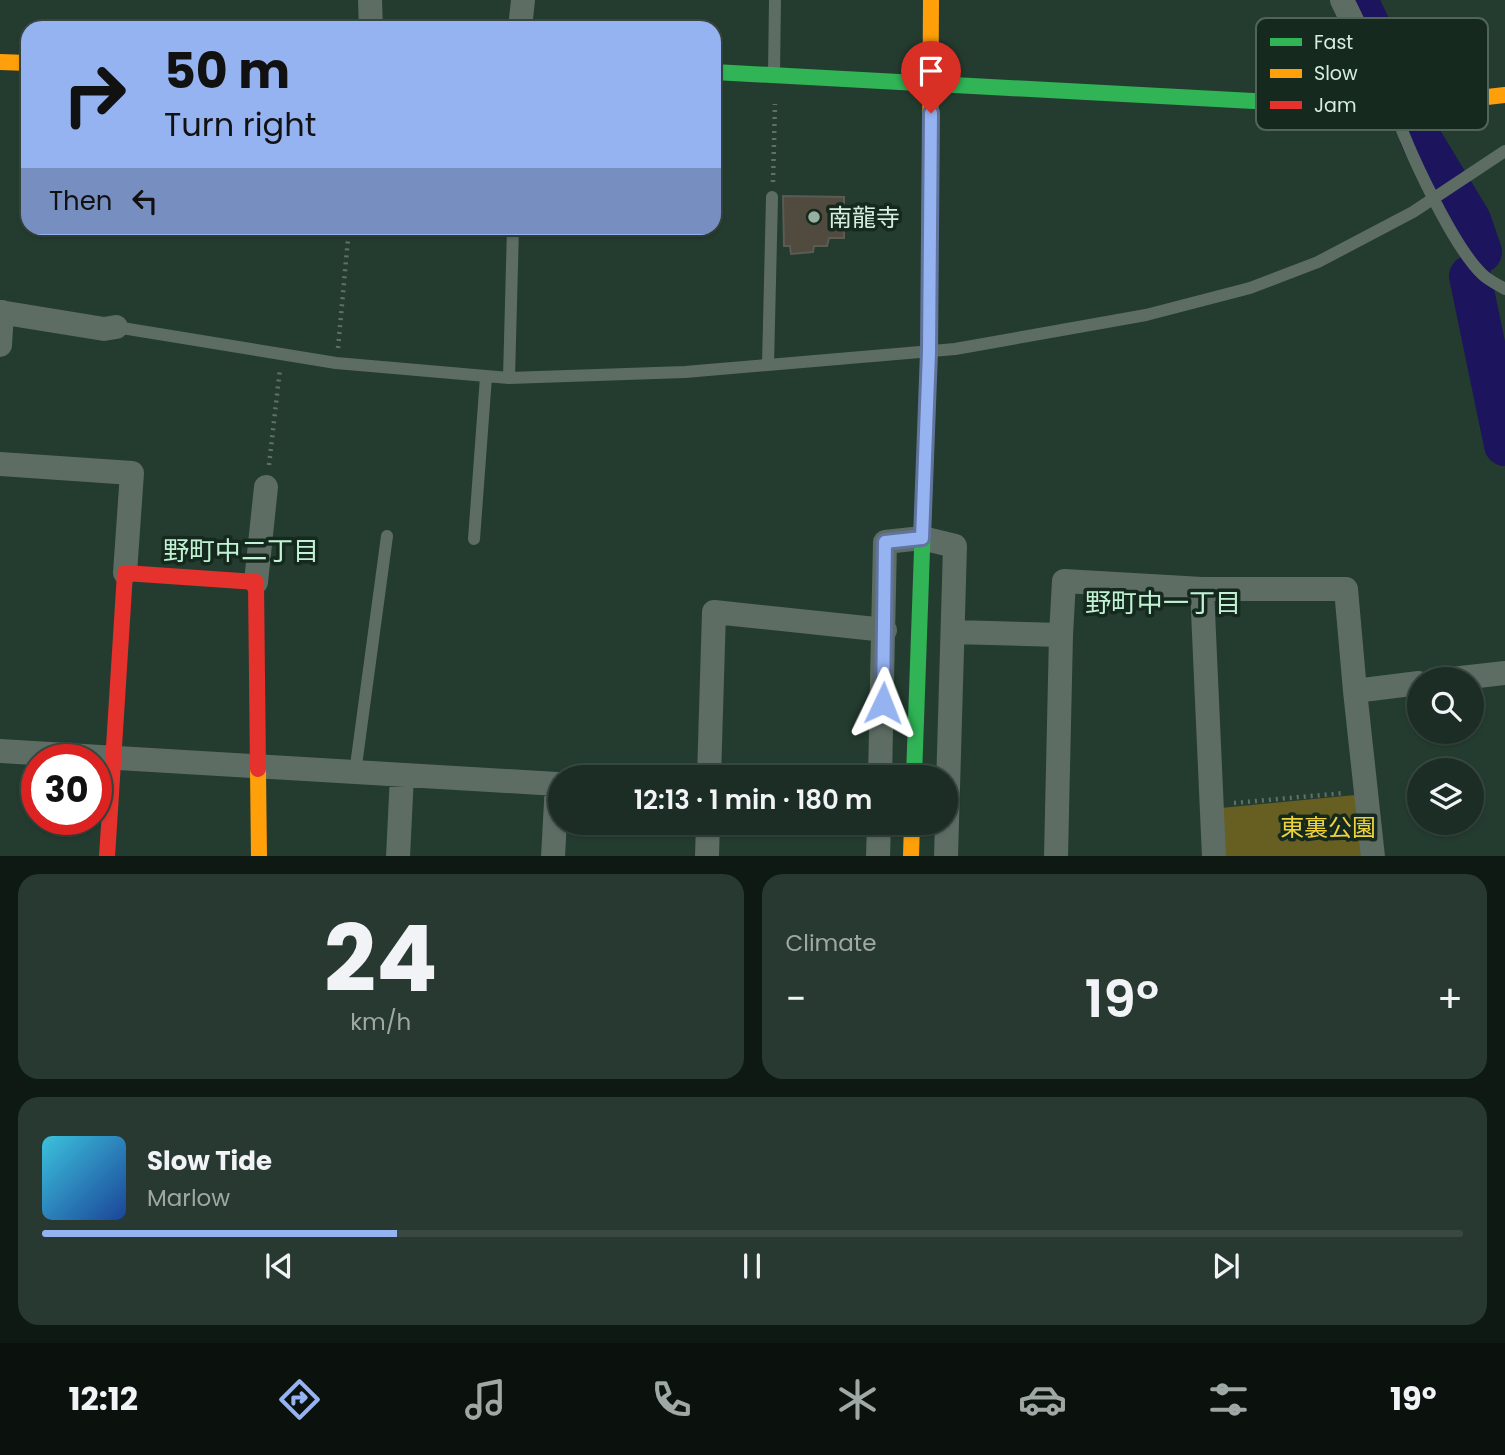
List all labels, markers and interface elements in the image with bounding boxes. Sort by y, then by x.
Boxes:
legend [1256,18,1488,130]
text: Fast [1314,29,1353,56]
text: 50 m [164,37,290,105]
pin [901,41,961,113]
icon: right [49,49,140,140]
icon: arrive [912,52,950,90]
text: Slow [1314,60,1358,87]
text: Jam [1314,92,1356,119]
text: Turn right [164,102,316,147]
icon: left [126,182,164,220]
text: Then [49,183,112,219]
place label: 南龍寺 [828,201,900,234]
marker: 南龍寺 [806,209,822,225]
district label: 野町中二丁目 [163,533,319,569]
district label: 野町中一丁目 [1085,585,1241,621]
position arrow [846,666,920,740]
map controls [1407,667,1484,835]
button: search [1407,667,1484,744]
speed limit sign: 30 [21,744,112,835]
button: layers [1407,758,1484,835]
text: 12:13 · 1 min · 180 m [634,782,872,818]
park label: 東裏公園 [1280,811,1376,844]
text: 24 [324,895,438,1023]
text: Climate [786,927,876,959]
text: 19° [1085,962,1159,1035]
text: − [786,972,806,1025]
text: + [1437,972,1463,1025]
text: km/h [350,1006,411,1038]
text: Slow Tide [147,1143,272,1179]
text: Marlow [147,1182,230,1214]
icon: previous [260,1247,298,1285]
icon: pause [733,1247,771,1285]
icon: next [1207,1247,1245,1285]
icon: directions [275,1375,324,1424]
icon: music [461,1375,510,1424]
icon: phone [647,1375,696,1424]
icon: climate [833,1375,882,1424]
icon: car [1018,1375,1067,1424]
icon: filters [1204,1375,1253,1424]
text: 12:12 [68,1376,138,1421]
text: 19° [1390,1376,1437,1421]

